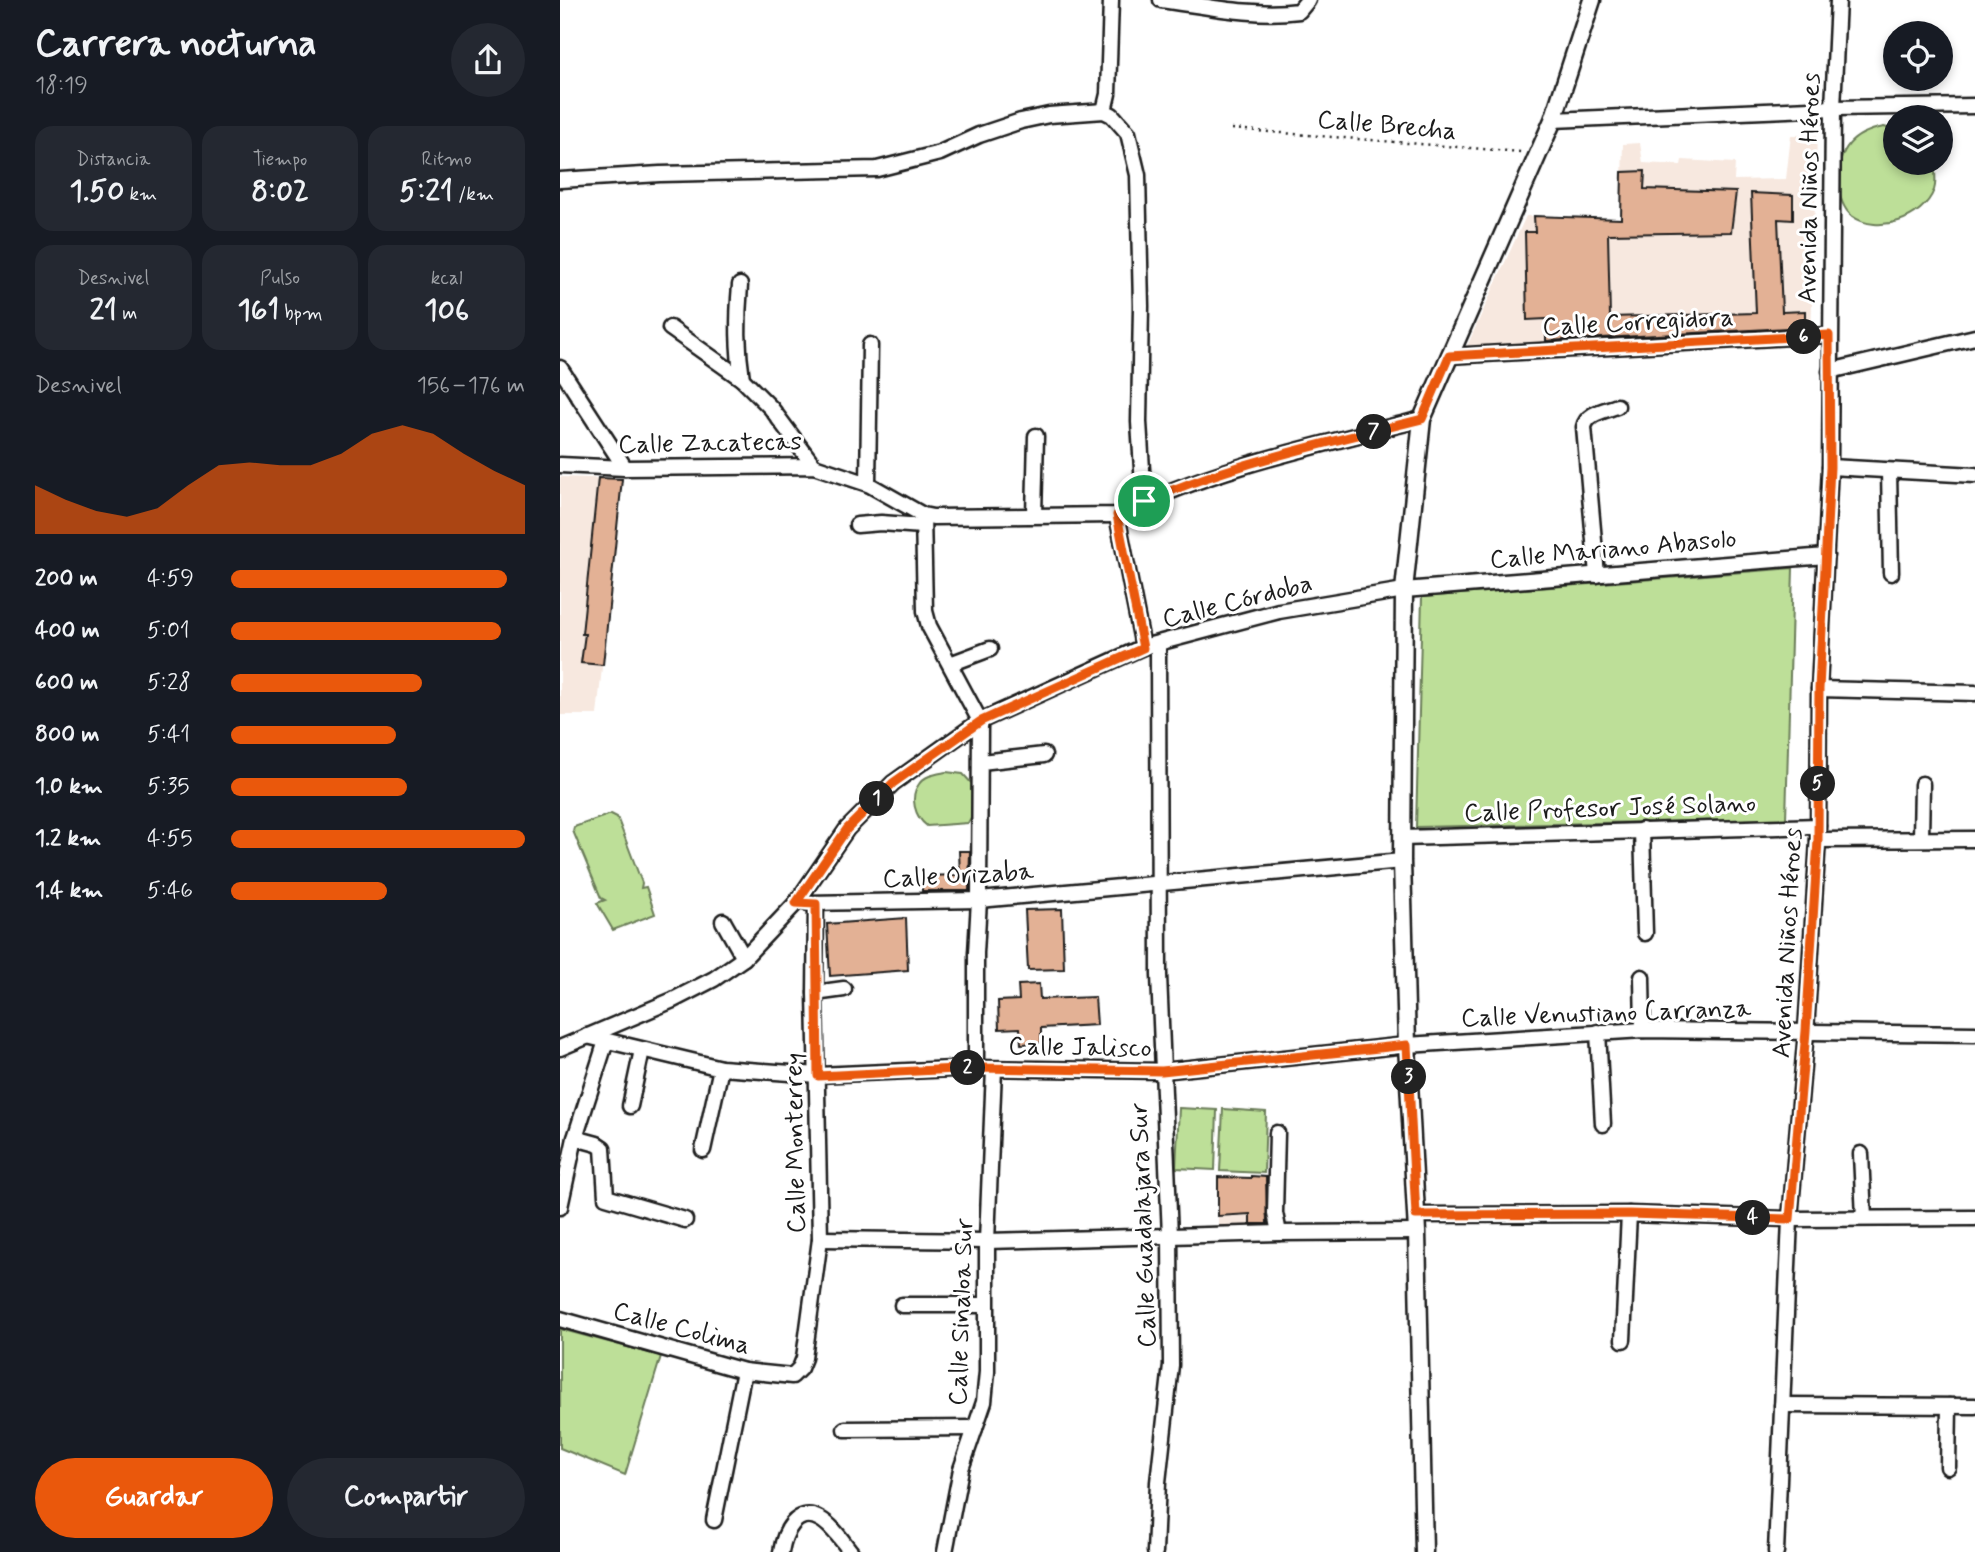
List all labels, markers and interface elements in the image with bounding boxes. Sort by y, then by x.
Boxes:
text: Carrera nocturna [35,20,317,69]
map controls [1883,21,1953,175]
button: locate [1883,21,1953,91]
button: share [451,23,525,97]
text: 18:19 [35,71,88,101]
street label: Avenida Niños Héroes [1791,72,1829,304]
street label: Calle Brecha [1316,103,1458,149]
button: layers [1883,105,1953,175]
text: Distancia [76,147,150,172]
text: Tiempo [253,147,307,172]
text: Ritmo [422,147,472,172]
text: 1.50 [69,172,124,211]
text: 8:02 [251,172,309,211]
text: 5:21 [399,172,453,211]
text: km [124,182,157,207]
text: /km [453,182,494,207]
text: Desnivel [77,266,149,291]
text: Pulso [260,266,300,291]
text: kcal [431,266,463,291]
text: 21 [89,291,117,330]
text: 161 [237,291,279,330]
text: 106 [424,291,469,330]
text: m [117,301,137,326]
text: bpm [279,301,323,326]
street label: Calle Corregidora [1542,301,1735,345]
pin: 6 [1786,320,1822,354]
text: 6 [1799,324,1808,349]
text: Desnivel [35,371,122,401]
text: 156–176 m [417,371,525,401]
pin: 7 [1356,414,1392,450]
text: 7 [1368,419,1379,444]
street label: Calle Zacatecas [618,425,802,463]
pin [1114,471,1174,531]
icon: arrive [1125,482,1163,520]
street label: Calle Mariano Abasolo [1488,522,1738,578]
text: 200 m [35,564,98,594]
text: 4:59 [147,564,194,594]
street label: Calle Córdoba [1159,567,1316,637]
text: 400 m [35,616,100,646]
text: 5:01 [147,616,190,646]
text: 600 m [35,668,98,698]
text: 5:28 [147,668,191,698]
text: 800 m [35,720,99,750]
text: 5:41 [147,720,190,750]
pin: 5 [1800,766,1836,802]
text: 5 [1812,771,1823,796]
text: 1.0 km [35,772,103,802]
text: 5:35 [147,772,190,802]
pin: 1 [860,782,894,816]
text: 1 [872,786,881,811]
street label: Calle Profesor José Solano [1463,787,1757,831]
text: 1.2 km [35,824,101,854]
text: 4:55 [147,824,193,854]
street label: Avenida Niños Héroes [1765,827,1811,1059]
street label: Calle Orizaba [882,855,1035,897]
text: 1.4 km [35,876,103,906]
text: 5:46 [147,876,193,906]
street label: Calle Venustiano Carranza [1460,992,1752,1036]
street label: Calle Jalisco [1008,1030,1152,1066]
pin: 2 [950,1050,986,1086]
street label: Calle Monterrey [777,1052,815,1234]
text: 2 [963,1055,972,1080]
pin: 3 [1392,1060,1426,1094]
text: 3 [1404,1064,1413,1089]
street label: Calle Guadalajara Sur [1123,1102,1165,1348]
pin: 4 [1736,1200,1770,1236]
text: 4 [1747,1205,1758,1230]
street label: Calle Sinaloa Sur [942,1218,982,1406]
street label: Calle Colima [609,1294,754,1364]
button: Guardar [35,1458,273,1538]
button: Compartir [287,1458,525,1538]

